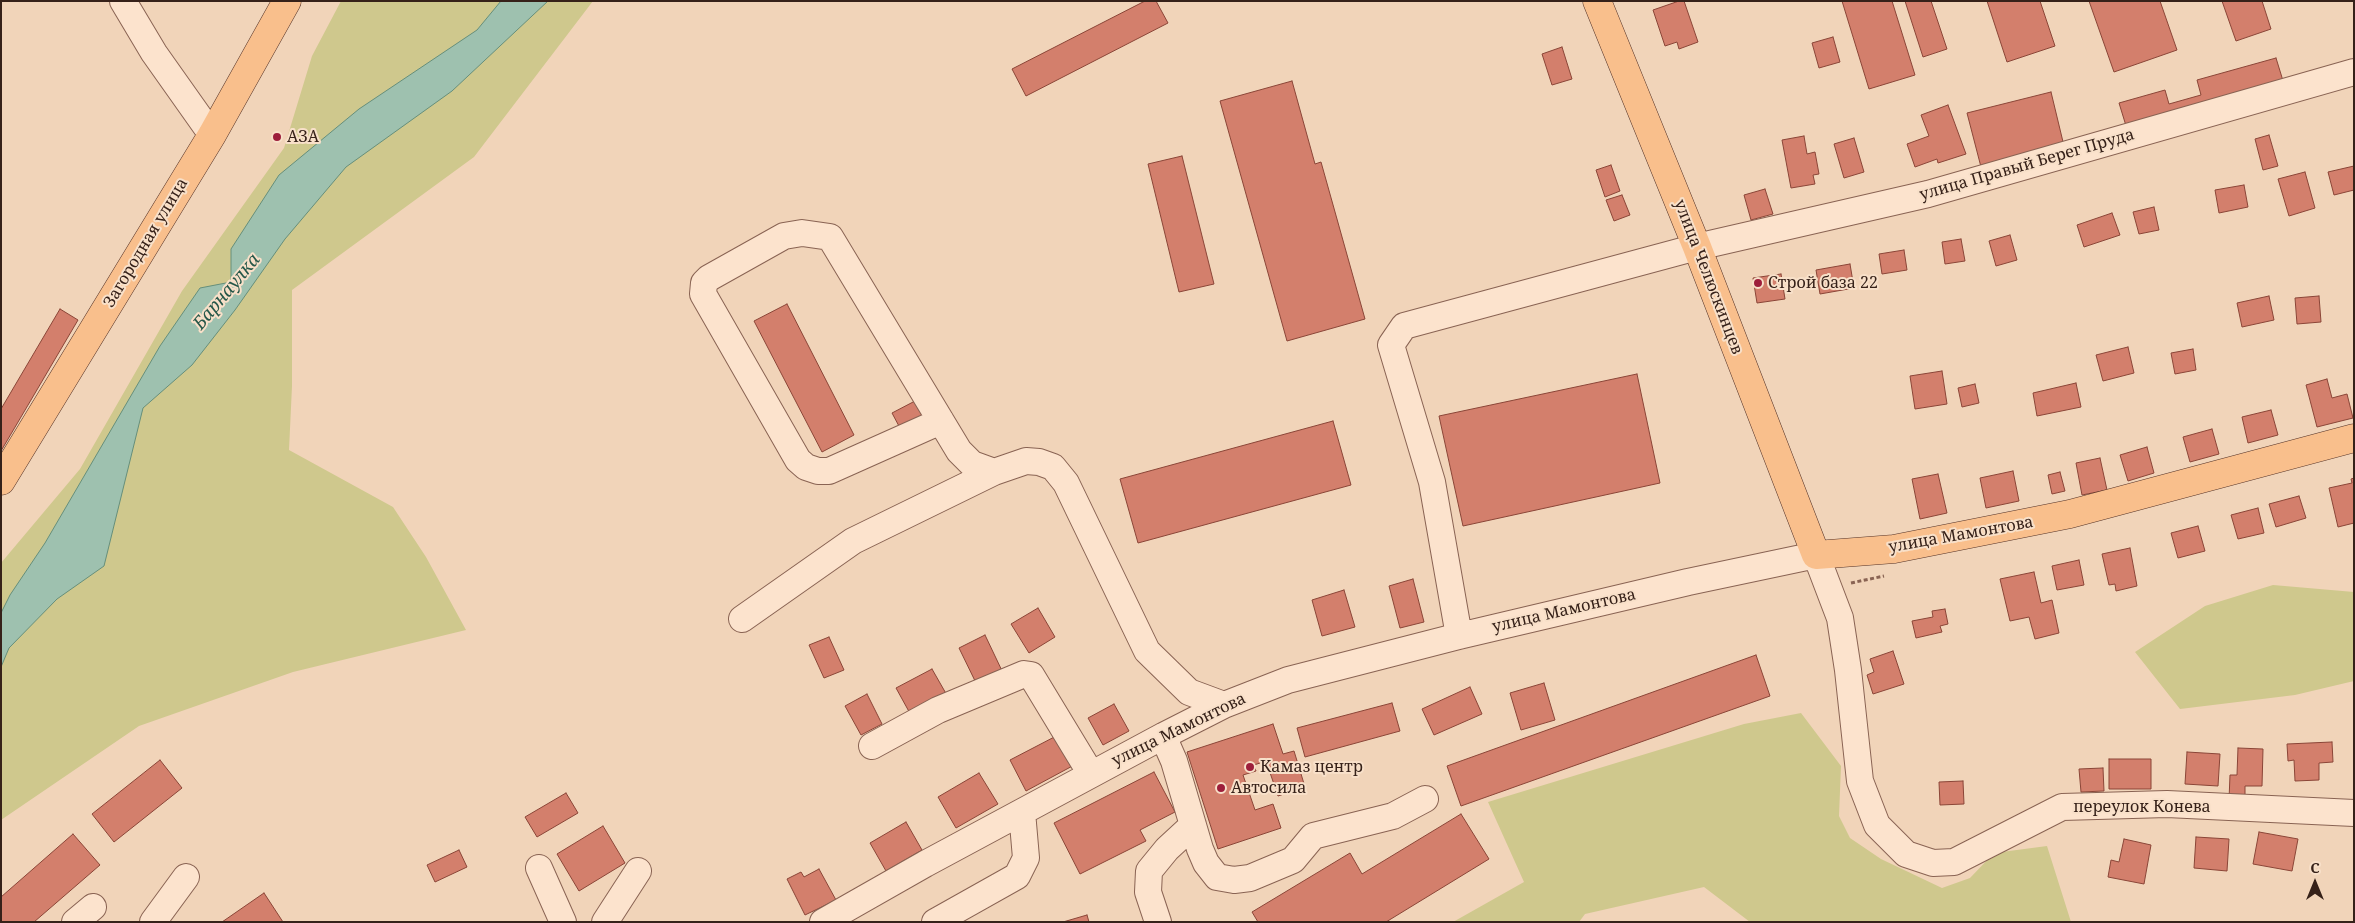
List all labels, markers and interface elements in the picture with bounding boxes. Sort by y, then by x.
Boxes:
street label: улица Правый Берег Пруда [1917,125,2137,205]
place label: АЗА [287,127,319,147]
marker: АЗА [271,131,283,143]
street label: Загородная улица [100,175,192,311]
street label: улица Челюскинцев [1670,197,1746,357]
water label: Барнаулка [189,250,265,334]
place label: Строй база 22 [1768,273,1878,293]
marker: Строй база 22 [1752,277,1764,289]
street label: улица Мамонтова [1887,513,2035,557]
street label: улица Мамонтова [1490,585,1638,637]
street label: улица Мамонтова [1109,689,1249,771]
place label: Камаз центр [1260,757,1363,777]
marker: Камаз центр [1244,761,1256,773]
place label: Автосила [1231,778,1306,798]
marker: Автосила [1215,782,1227,794]
street label: переулок Конева [2073,797,2211,817]
north arrow [2290,858,2340,908]
text: С [2310,858,2320,877]

